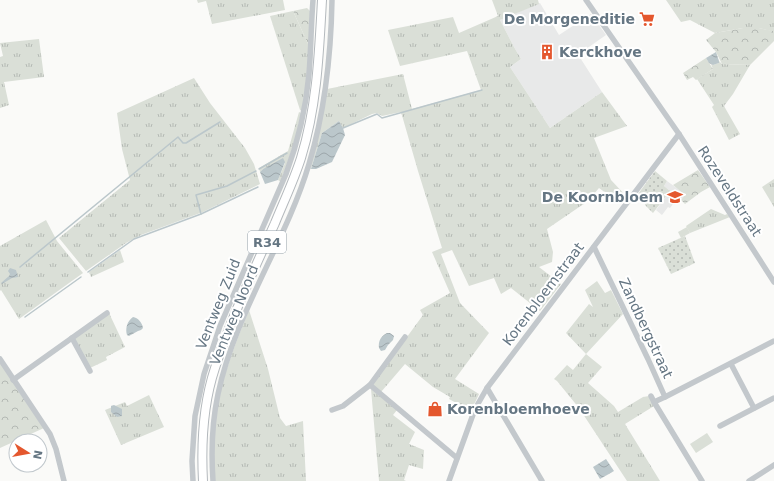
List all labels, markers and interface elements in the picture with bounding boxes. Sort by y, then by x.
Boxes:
supermarket icon: De Morgeneditie [638,10,656,28]
place label: De Morgeneditie [504,11,635,27]
building icon: Kerckhove [538,43,556,61]
place label: Kerckhove [559,44,642,60]
street label: Rozeveldstraat [695,143,765,240]
school or university icon: De Koornbloem [666,188,684,206]
place label: De Koornbloem [542,189,663,205]
road number: R34 [248,231,286,253]
street label: Korenbloemstraat [499,239,587,349]
street label: Ventweg Zuid [193,256,243,352]
street label: Ventweg Noord [207,262,261,368]
street label: Zandbergstraat [616,275,677,381]
shop icon: Korenbloemhoeve [426,400,444,418]
place label: Korenbloemhoeve [447,401,590,417]
north arrow [8,433,48,473]
text: N [30,449,45,461]

